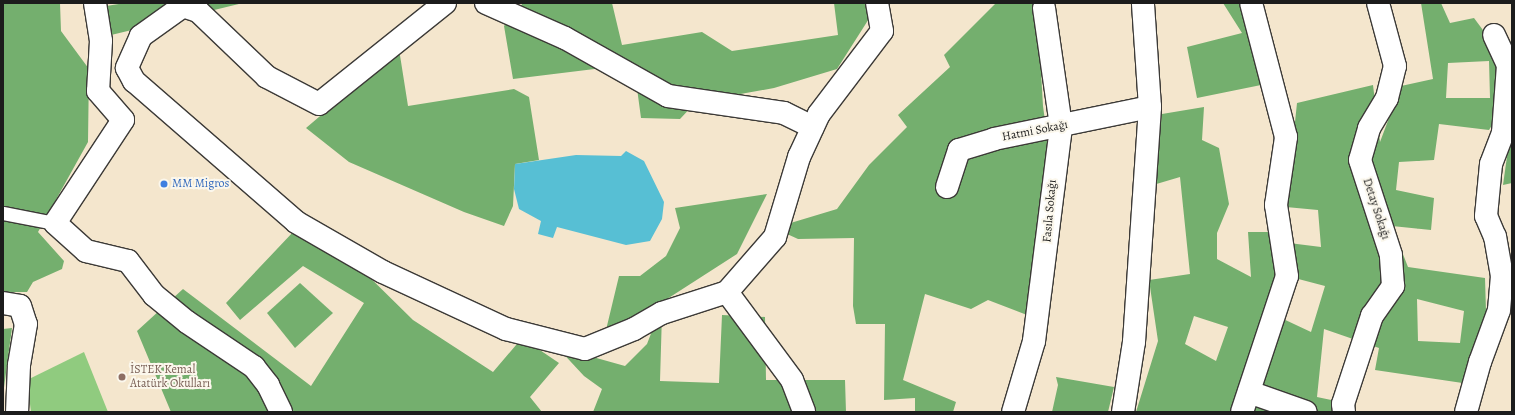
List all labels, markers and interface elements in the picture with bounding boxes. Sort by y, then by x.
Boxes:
street label: Hatmi Sokağı [1001,118,1069,144]
street label: Detay Sokağı [1359,176,1393,242]
place label: MM Migros [172,177,229,191]
marker: MM Migros [159,179,169,189]
street label: Fasıla Sokağı [1040,179,1060,243]
place label: İSTEK Kemal Atatürk Okulları [130,363,210,391]
marker: İSTEK Kemal Atatürk Okulları [117,372,127,382]

